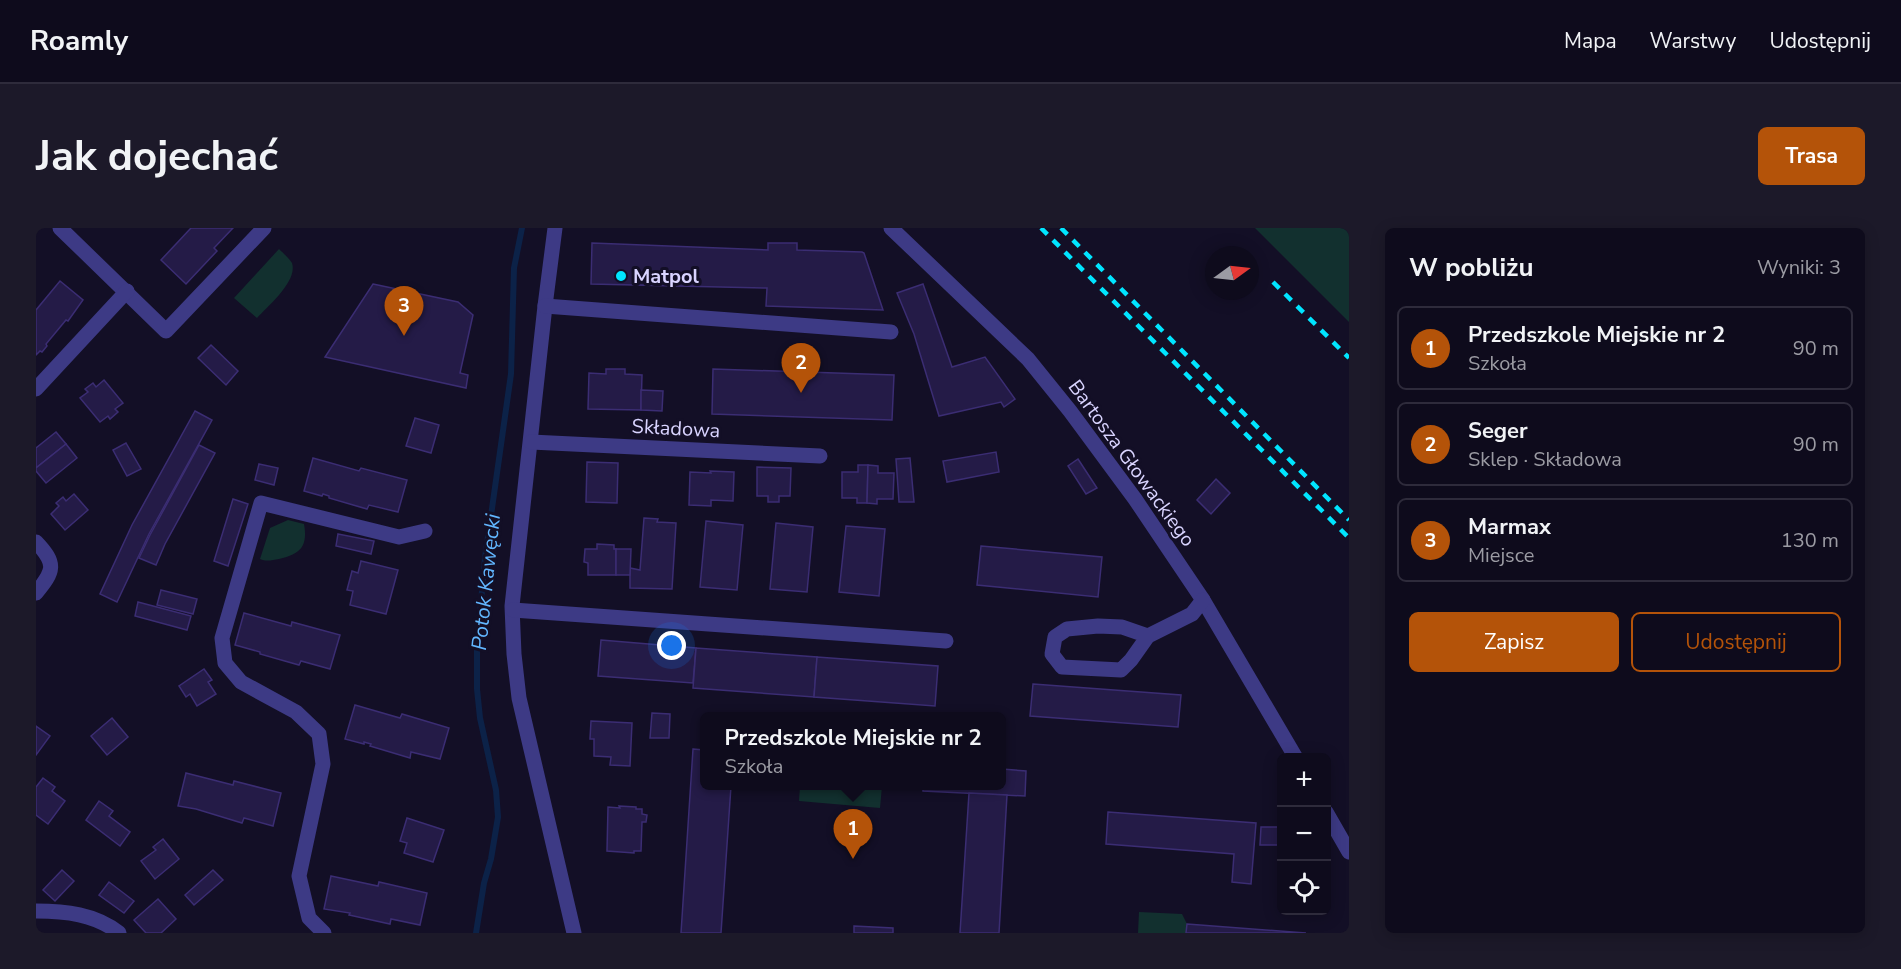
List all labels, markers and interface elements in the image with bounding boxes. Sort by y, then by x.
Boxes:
text: Roamly [30,22,128,60]
text: Mapa [1564,27,1617,55]
text: Warstwy [1650,27,1736,55]
text: Udostępnij [1769,27,1871,55]
button: Trasa [1758,127,1865,185]
text: Jak dojechać [36,128,278,185]
north arrow [1205,246,1259,300]
text: W pobliżu [1409,250,1533,285]
text: Wyniki: 3 [1757,254,1841,281]
place label: Matpol [633,263,699,290]
marker: Matpol [614,269,628,283]
pin: 3 [384,286,424,336]
text: Przedszkole Miejskie nr 2 [1468,320,1725,350]
text: 1 [1425,335,1437,362]
text: 90 m [1793,335,1839,362]
pin: 2 [782,344,820,393]
text: Szkoła [1468,350,1527,377]
street label: Bartosza Głowackiego [1062,374,1201,552]
street label: Składowa [631,413,721,444]
text: Seger [1468,416,1528,446]
text: 2 [1425,431,1437,458]
text: 90 m [1793,431,1839,458]
text: Sklep · Składowa [1468,446,1622,473]
water label: Potok Kawęcki [465,511,507,652]
text: Marmax [1468,512,1551,542]
text: 3 [1425,527,1437,554]
text: 130 m [1781,527,1839,554]
text: Miejsce [1468,542,1534,569]
button: Zapisz [1409,612,1619,672]
button: Udostępnij [1631,612,1841,672]
your location [657,631,686,660]
popup [700,712,1006,790]
text: Przedszkole Miejskie nr 2 [724,723,982,753]
text: Szkoła [724,753,783,780]
map controls [1277,753,1331,915]
button: + [1277,753,1331,807]
button: − [1277,807,1331,861]
pin: 1 [834,810,872,859]
button: locate [1277,861,1331,915]

